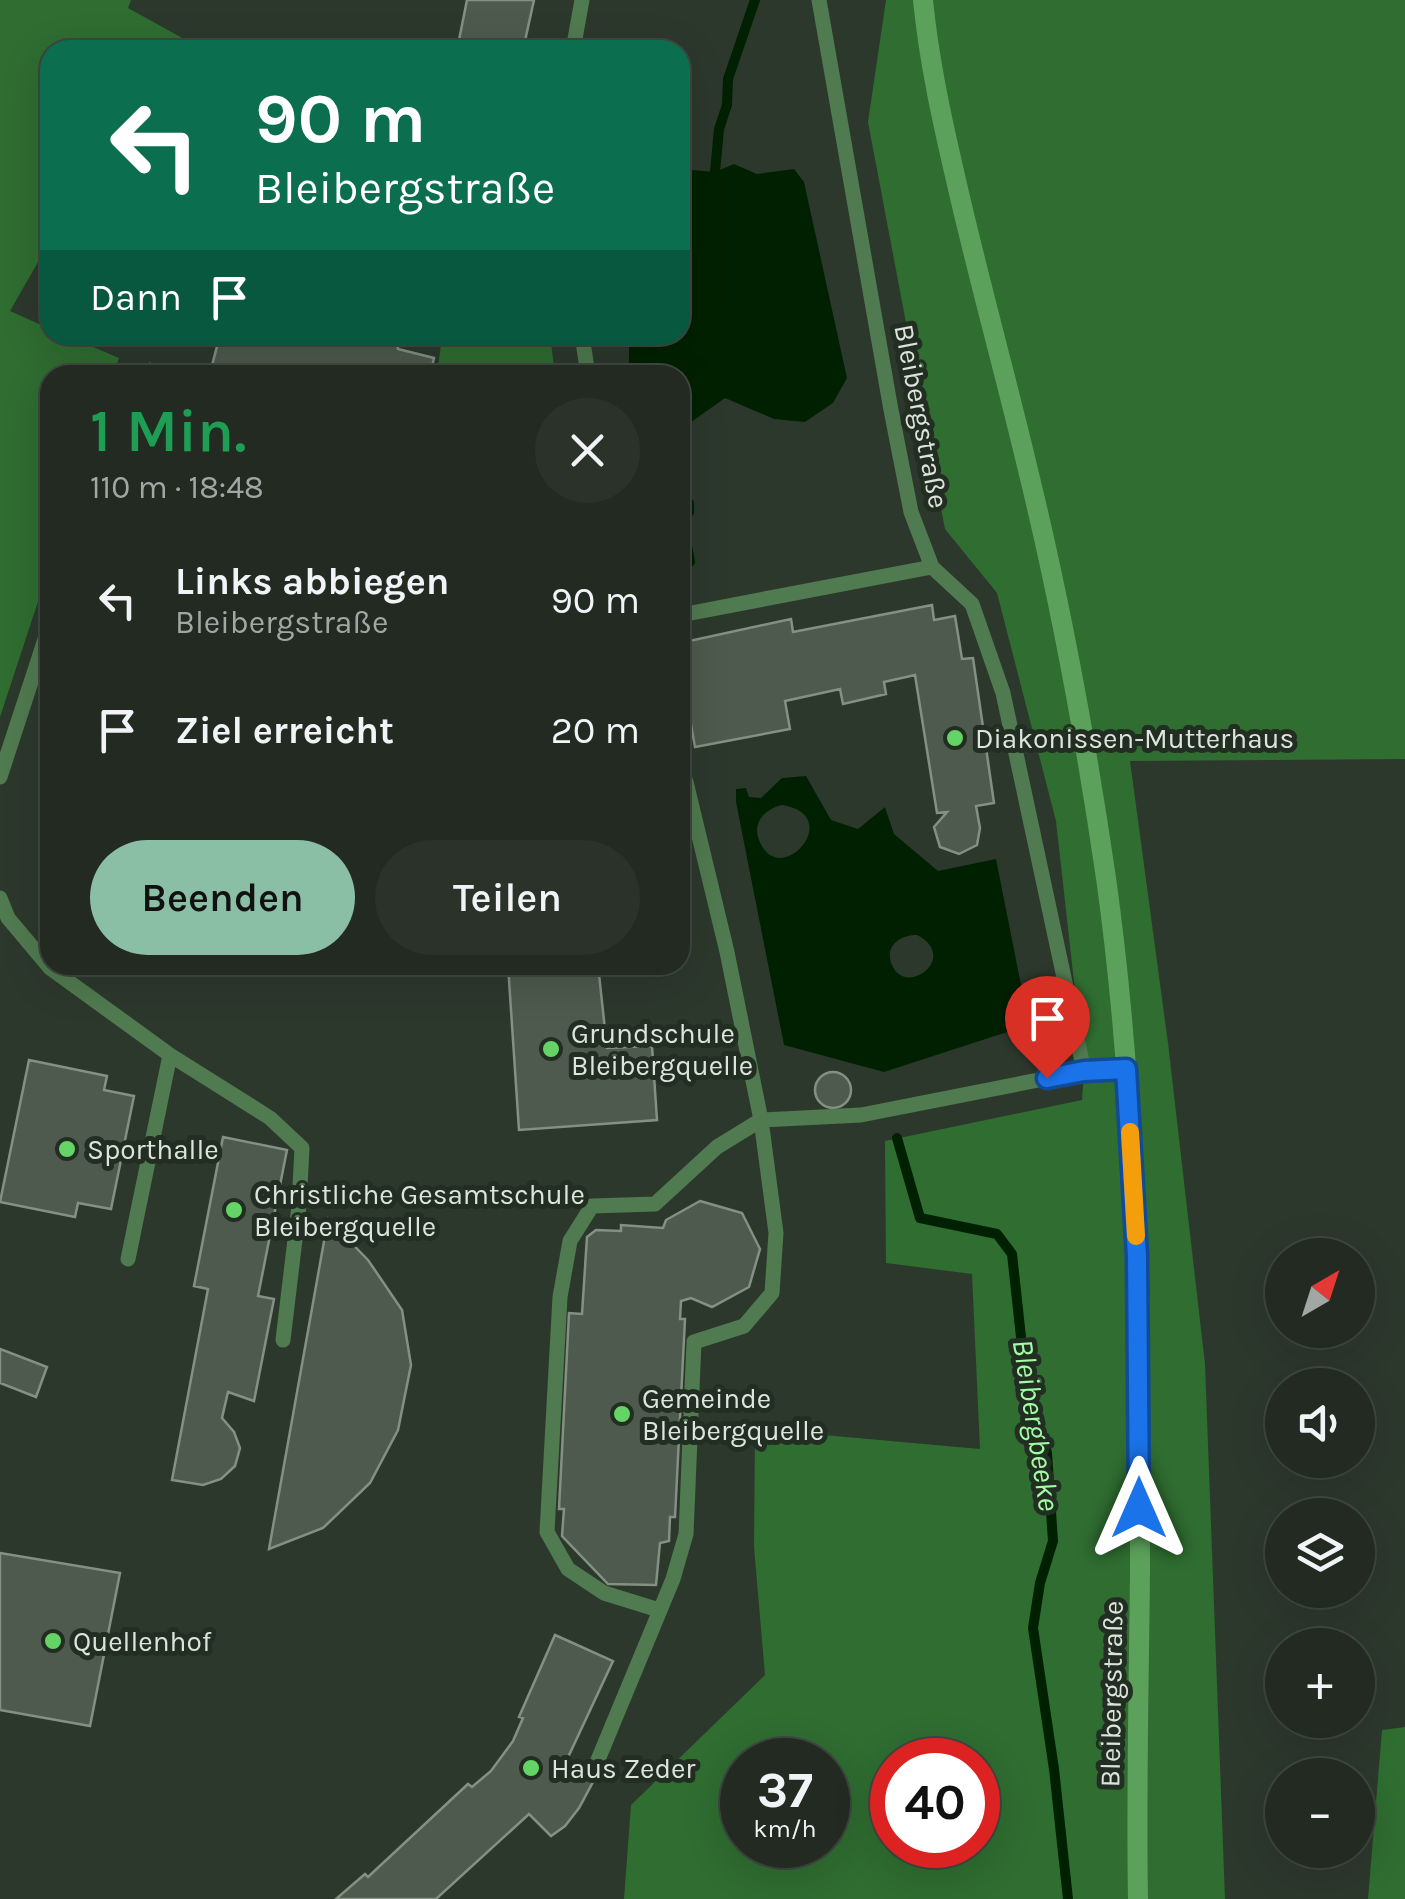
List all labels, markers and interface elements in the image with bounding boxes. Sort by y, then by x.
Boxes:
text: 90 m [255,78,426,160]
icon: left [90,80,220,210]
text: Bleibergstraße [255,162,555,214]
icon: arrive [202,270,257,325]
text: Dann [90,275,182,320]
street label: Bleibergstraße [887,321,956,511]
text: 1 Min. [90,396,246,466]
button: close [535,398,640,503]
text: 110 m · 18:48 [90,469,264,506]
text: Links abbiegen [175,559,449,604]
icon: left [90,573,145,628]
text: 90 m [551,578,640,623]
text: Bleibergstraße [175,604,388,641]
icon: arrive [90,703,145,758]
text: Ziel erreicht [175,708,394,753]
text: 20 m [551,708,640,753]
place label: Diakonissen-Mutterhaus [975,722,1294,755]
marker: Diakonissen-Mutterhaus [944,727,966,749]
button: Beenden [90,840,355,955]
button: Teilen [375,840,640,955]
pin [1005,976,1090,1079]
icon: arrive [1020,991,1075,1046]
place label: Grundschule Bleibergquelle [571,1017,753,1082]
marker: Grundschule Bleibergquelle [540,1038,562,1060]
place label: Sporthalle [87,1133,219,1166]
marker: Sporthalle [56,1138,78,1160]
place label: Christliche Gesamtschule Bleibergquelle [254,1178,585,1243]
marker: Christliche Gesamtschule Bleibergquelle [223,1199,245,1221]
north arrow [1265,1238,1375,1348]
map controls [1265,1238,1375,1868]
water label: Bleibergbeeke [1005,1336,1067,1514]
button: sound [1265,1368,1375,1478]
place label: Gemeinde Bleibergquelle [642,1382,824,1447]
marker: Gemeinde Bleibergquelle [611,1403,633,1425]
position arrow [1087,1456,1191,1560]
button: layers [1265,1498,1375,1608]
street label: Bleibergstraße [1093,1600,1130,1788]
place label: Quellenhof [73,1625,212,1658]
button: + [1265,1628,1375,1738]
marker: Quellenhof [42,1630,64,1652]
speed limit sign: 40 [870,1738,1000,1868]
place label: Haus Zeder [551,1752,696,1785]
marker: Haus Zeder [520,1757,542,1779]
button: − [1265,1758,1375,1868]
text: 37 [757,1761,813,1820]
text: km/h [753,1814,817,1843]

